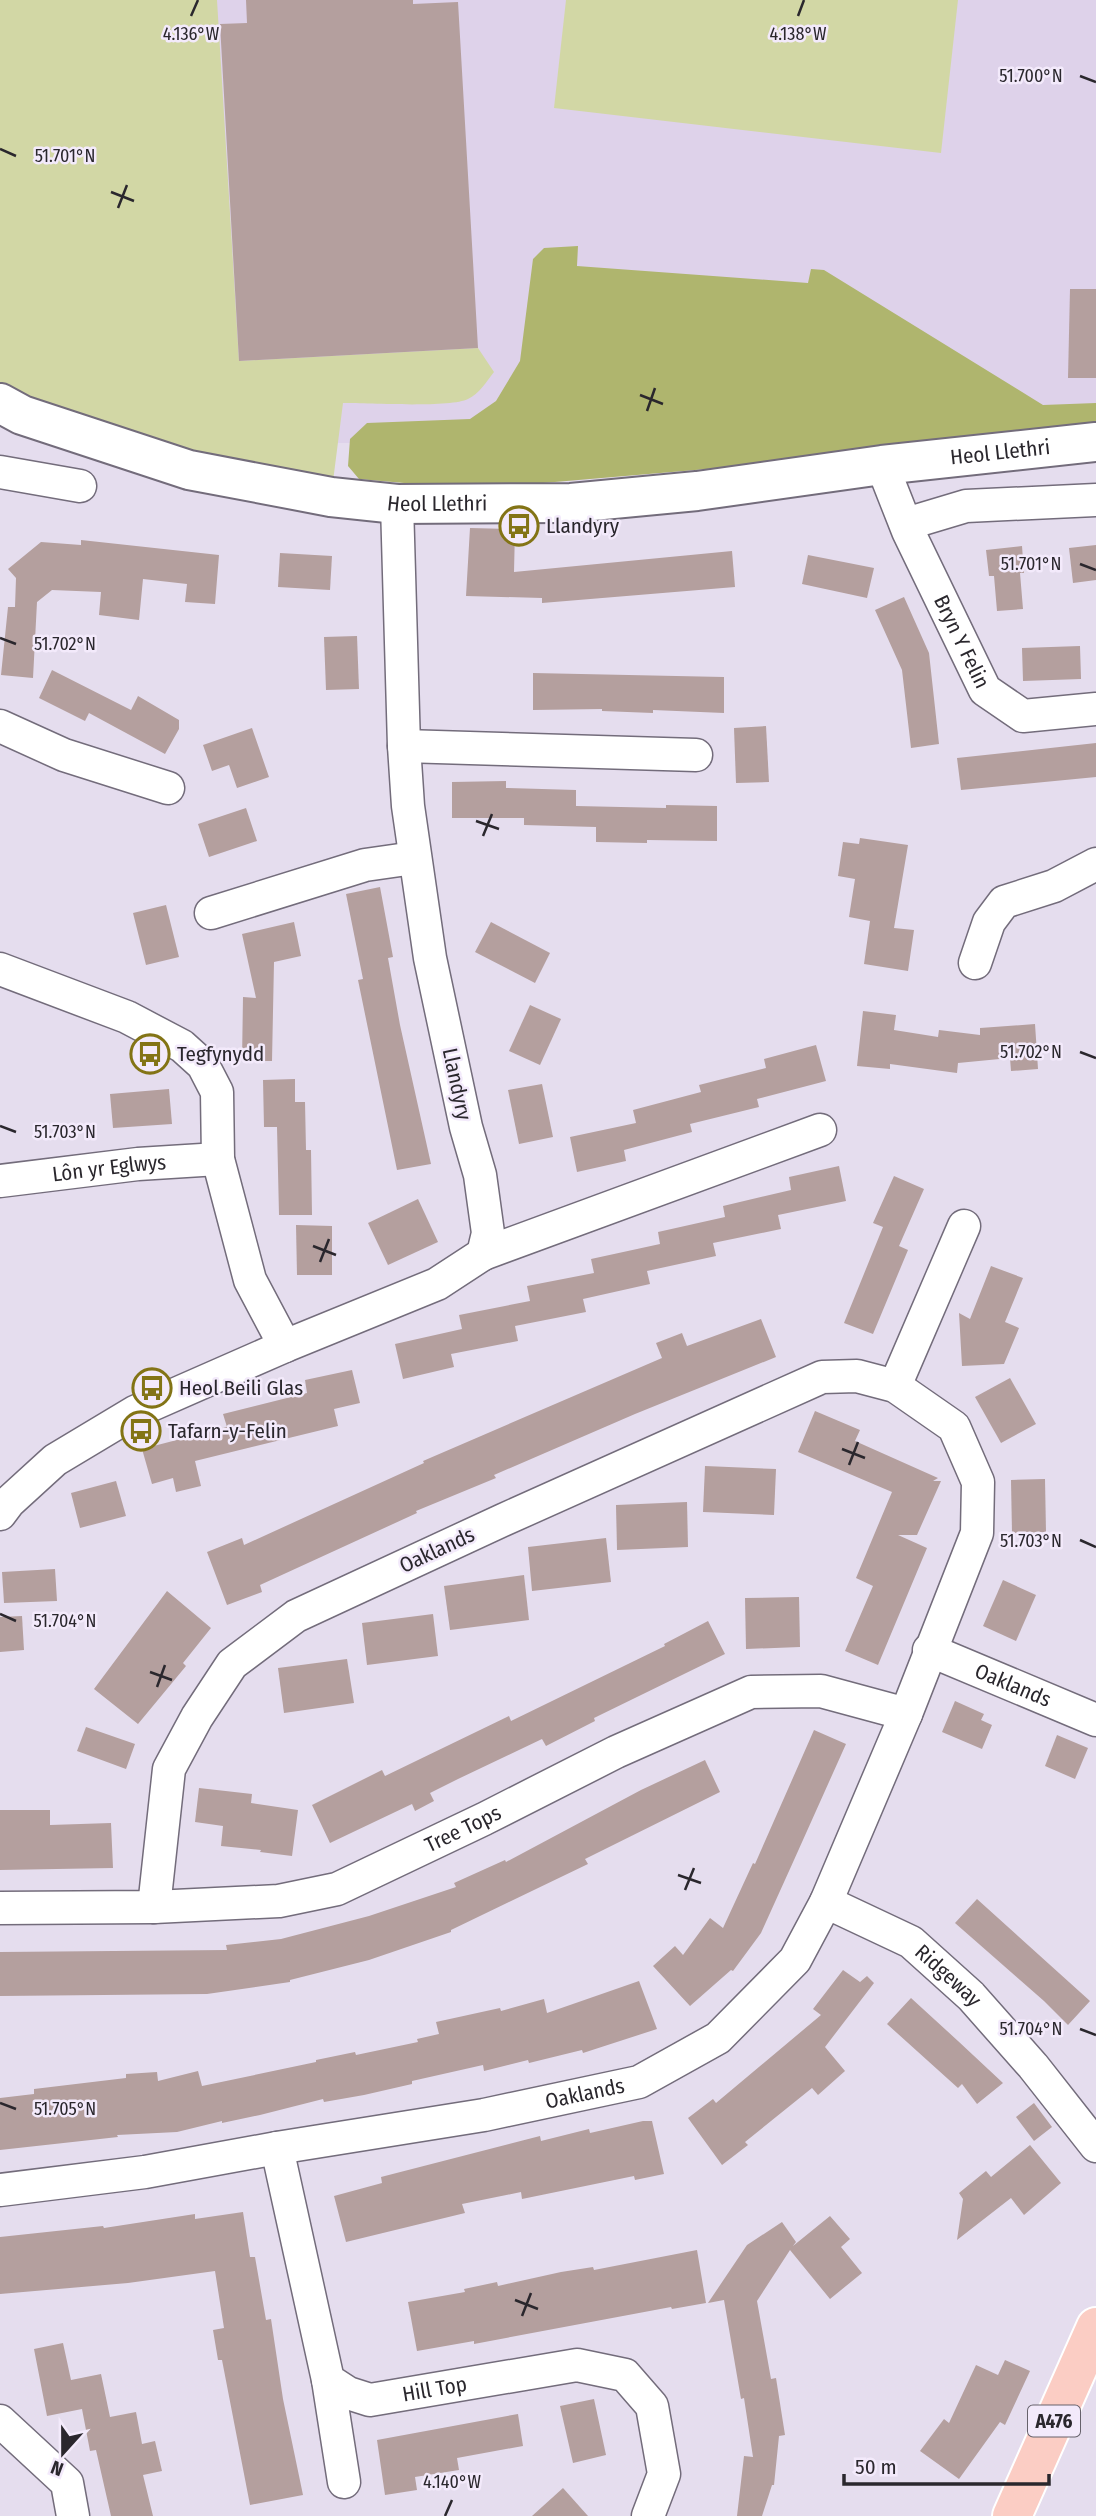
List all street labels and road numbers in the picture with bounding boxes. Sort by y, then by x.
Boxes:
street label: Heol Llethri [949,434,1051,471]
street label: Heol Llethri [386,490,487,517]
street label: Bryn Y Felin [928,591,995,693]
street label: Llandyry [437,1046,477,1123]
street label: Lôn yr Eglwys [51,1149,167,1187]
street label: Oaklands [395,1521,479,1579]
street label: Oaklands [971,1658,1055,1713]
street label: Tree Tops [421,1799,505,1858]
street label: Ridgeway [909,1939,988,2012]
street label: Oaklands [543,2072,627,2115]
street label: Hill Top [400,2371,469,2407]
road number: A476 [1028,2406,1080,2436]

